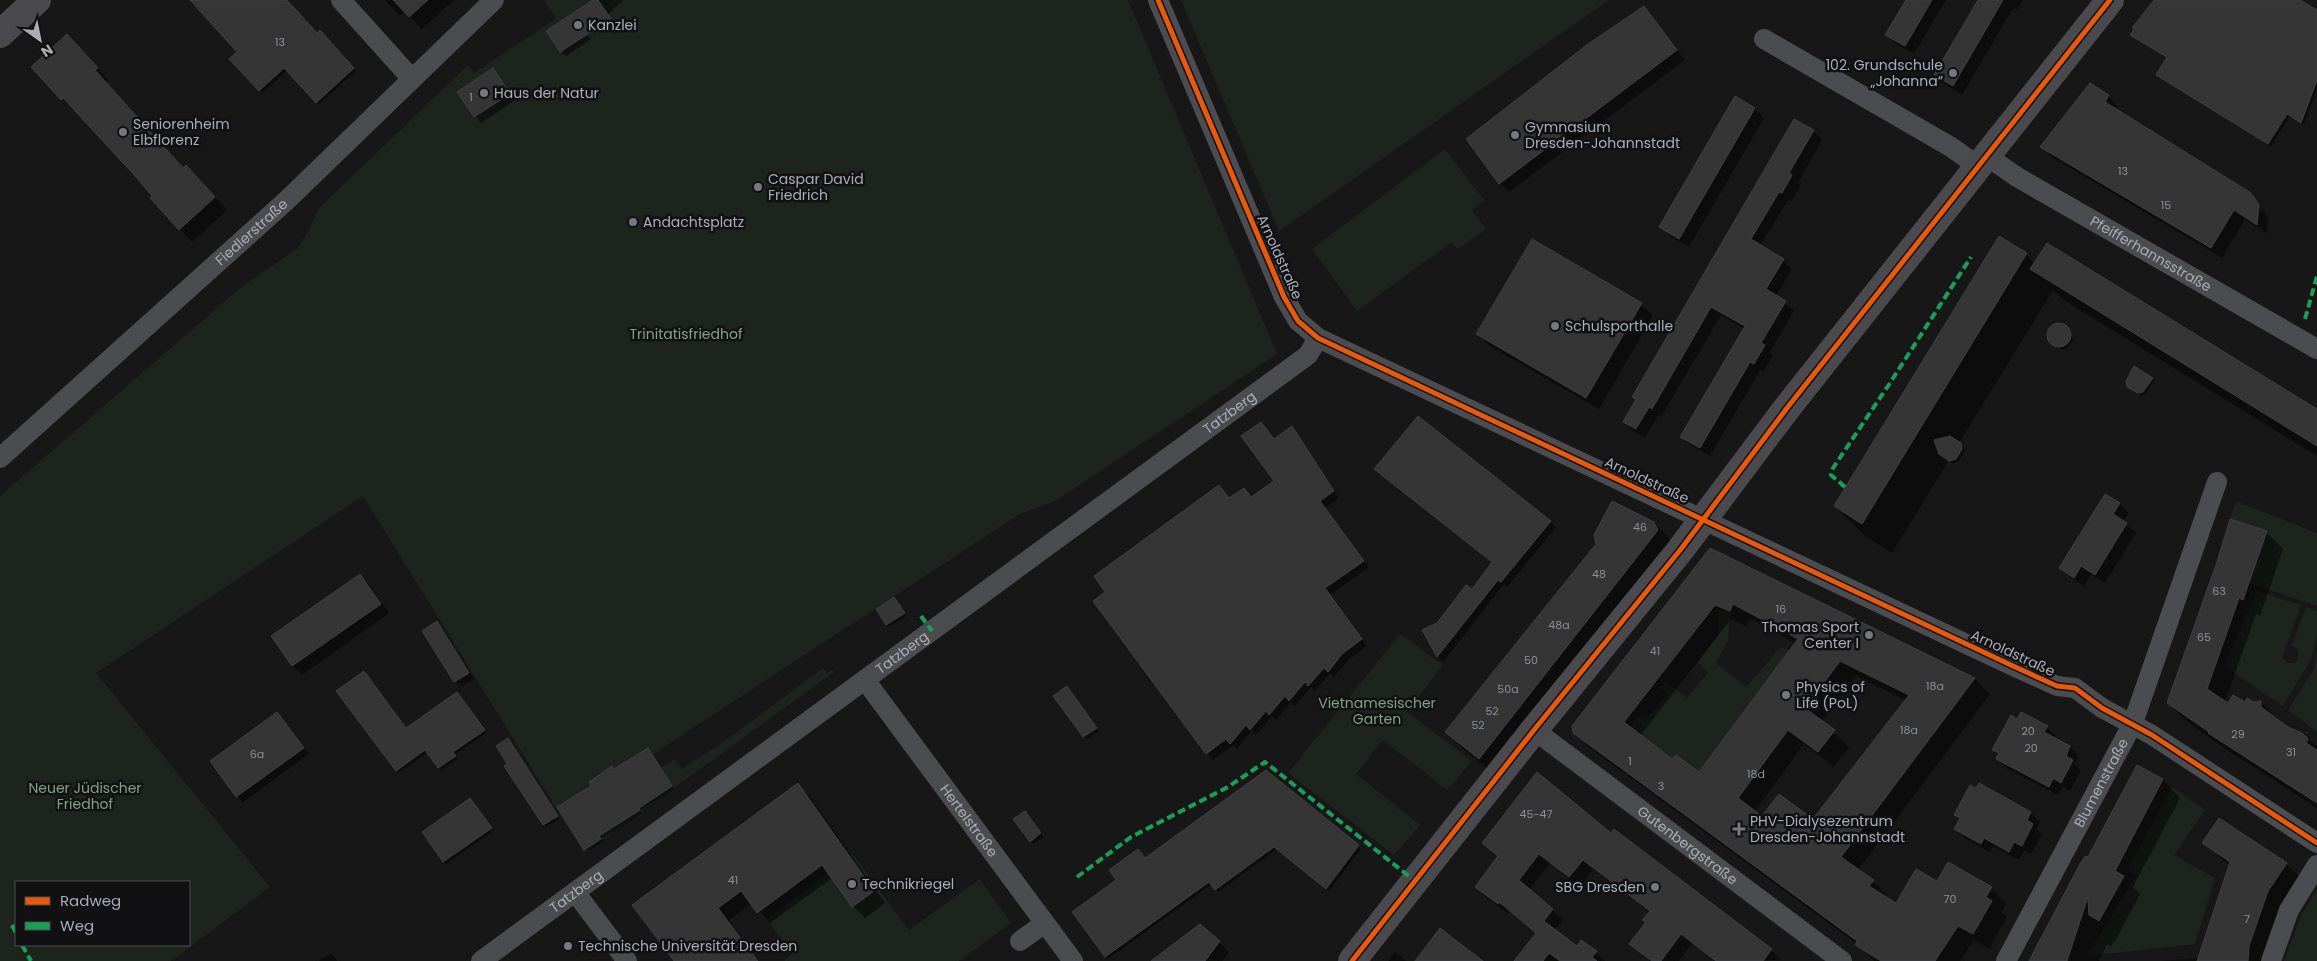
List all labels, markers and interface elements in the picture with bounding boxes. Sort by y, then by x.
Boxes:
north arrow [15,15,65,65]
place label: Kanzlei [588,15,637,35]
marker: Kanzlei [572,19,584,31]
house number: 13 [275,34,285,50]
text: N [37,40,57,62]
place label: 102. Grundschule „Johanna“ [1826,55,1943,91]
marker: 102. Grundschule „Johanna“ [1947,67,1959,79]
place label: Haus der Natur [494,83,599,103]
marker: Haus der Natur [478,87,490,99]
house number: 1 [469,89,473,105]
place label: Seniorenheim Elbflorenz [133,114,230,150]
place label: Gymnasium Dresden-Johannstadt [1525,117,1680,153]
marker: Seniorenheim Elbflorenz [117,126,129,138]
marker: Gymnasium Dresden-Johannstadt [1509,129,1521,141]
house number: 13 [2118,163,2128,179]
place label: Caspar David Friedrich [768,169,864,205]
marker: Caspar David Friedrich [752,181,764,193]
street label: Fiedlerstraße [211,194,292,270]
house number: 15 [2161,197,2171,213]
street label: Arnoldstraße [1252,211,1308,303]
street label: Pfeifferhannsstraße [2087,211,2216,297]
place label: Andachtsplatz [643,212,744,232]
marker: Andachtsplatz [627,216,639,228]
place label: Schulsporthalle [1565,316,1673,336]
marker: Schulsporthalle [1549,320,1561,332]
park label: Trinitatisfriedhof [630,324,743,344]
street label: Tatzberg [1199,386,1260,439]
street label: Arnoldstraße [1602,452,1693,508]
house number: 46 [1633,519,1647,535]
house number: 48 [1592,566,1606,582]
house number: 63 [2212,583,2226,599]
house number: 16 [1776,601,1786,617]
house number: 48a [1548,617,1570,633]
place label: Thomas Sport Center I [1762,617,1859,653]
street label: Arnoldstraße [1968,625,2059,681]
street label: Tatzberg [871,626,933,679]
marker: Thomas Sport Center I [1863,629,1875,641]
house number: 65 [2197,629,2211,645]
house number: 41 [1650,643,1660,659]
house number: 50 [1524,652,1538,668]
place label: Physics of Life (PoL) [1796,677,1865,713]
house number: 18a [1926,678,1944,694]
house number: 50a [1497,681,1519,697]
marker: Physics of Life (PoL) [1780,689,1792,701]
park label: Vietnamesischer Garten [1318,693,1436,729]
house number: 52 [1485,703,1499,719]
house number: 52 [1471,717,1485,733]
house number: 18a [1900,722,1918,738]
house number: 20 [2021,723,2035,739]
house number: 29 [2231,726,2245,742]
street label: Blumenstraße [2069,734,2133,831]
house number: 20 [2024,740,2038,756]
house number: 31 [2286,744,2296,760]
house number: 6a [250,746,264,762]
house number: 1 [1628,753,1632,769]
house number: 18d [1747,766,1765,782]
park label: Neuer Jüdischer Friedhof [28,778,142,814]
house number: 3 [1658,778,1664,794]
street label: Hertelstraße [935,780,1003,862]
street label: Gutenbergstraße [1633,801,1742,890]
house number: 45-47 [1520,806,1552,822]
place label: PHV-Dialysezentrum Dresden-Johannstadt [1750,811,1905,847]
marker: PHV-Dialysezentrum Dresden-Johannstadt [1732,822,1746,836]
street label: Tatzberg [546,865,607,917]
house number: 41 [728,872,738,888]
place label: Technikriegel [862,874,954,894]
place label: SBG Dresden [1555,877,1645,897]
marker: Technikriegel [846,878,858,890]
legend [15,881,190,946]
marker: SBG Dresden [1649,881,1661,893]
text: Radweg [60,890,121,911]
house number: 70 [1944,891,1957,907]
house number: 7 [2244,911,2250,927]
text: Weg [60,915,94,936]
place label: Technische Universität Dresden [578,936,797,956]
marker: Technische Universität Dresden [562,940,574,952]

